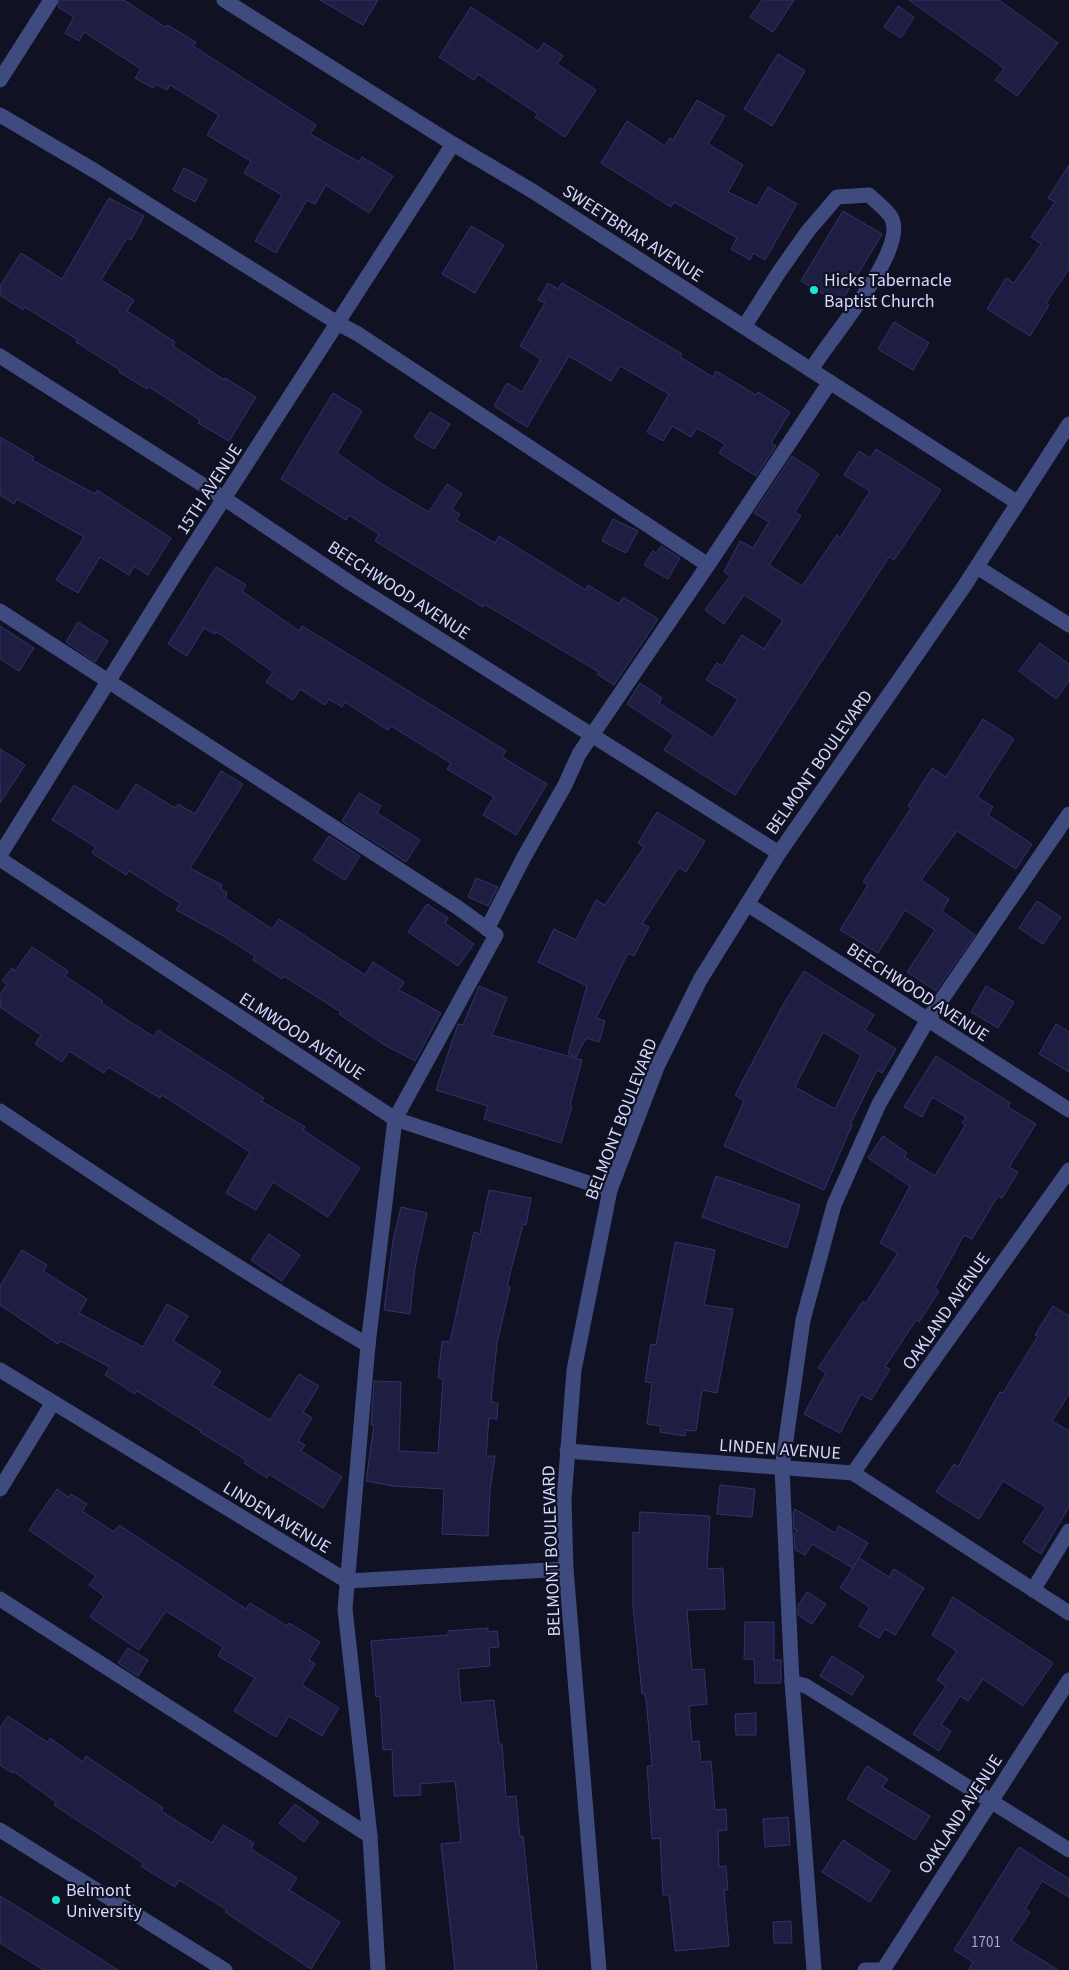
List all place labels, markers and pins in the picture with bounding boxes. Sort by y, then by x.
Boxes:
place label: Hicks Tabernacle Baptist Church [824,268,952,314]
marker: Hicks Tabernacle Baptist Church [808,284,820,296]
place label: Belmont University [66,1878,142,1924]
marker: Belmont University [50,1894,62,1906]

